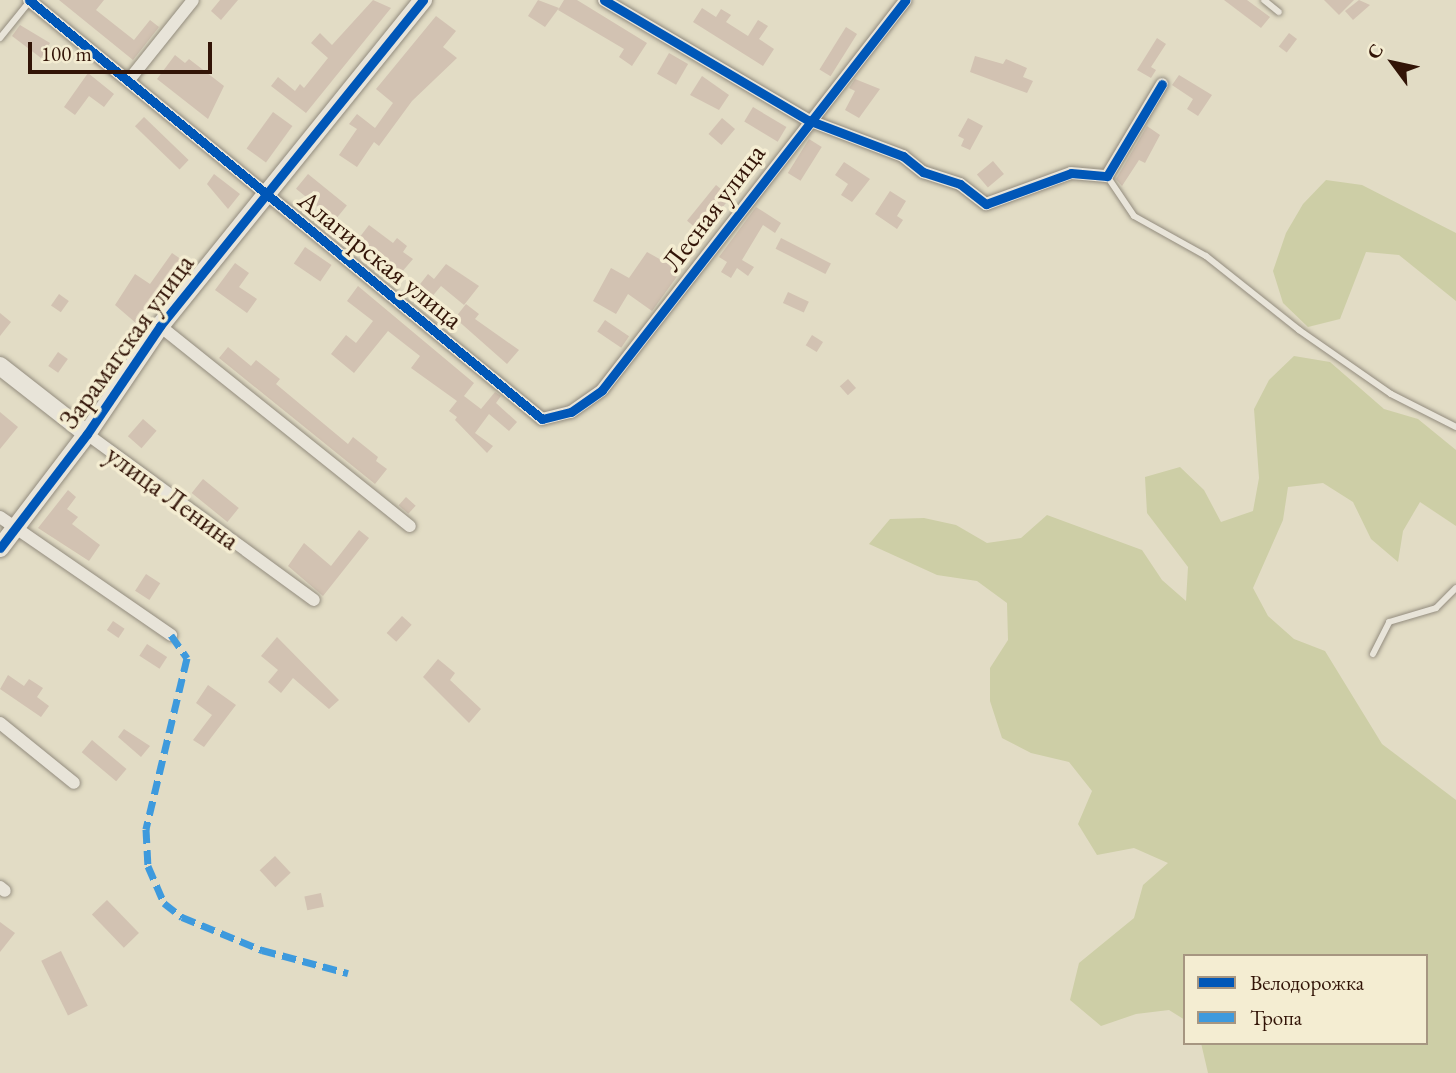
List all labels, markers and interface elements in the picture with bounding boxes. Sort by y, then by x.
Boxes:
scale bar [32,28,215,72]
north arrow [1358,28,1428,98]
text: С [1361,39,1389,64]
text: 100 m [41,40,92,67]
street label: Лесная улица [654,137,772,277]
street label: Алагирская улица [292,182,470,336]
street label: Зарамагская улица [51,247,201,435]
street label: улица Ленина [100,437,246,557]
legend [1183,954,1428,1045]
text: Велодорожка [1250,969,1364,996]
text: Тропа [1250,1004,1302,1031]

